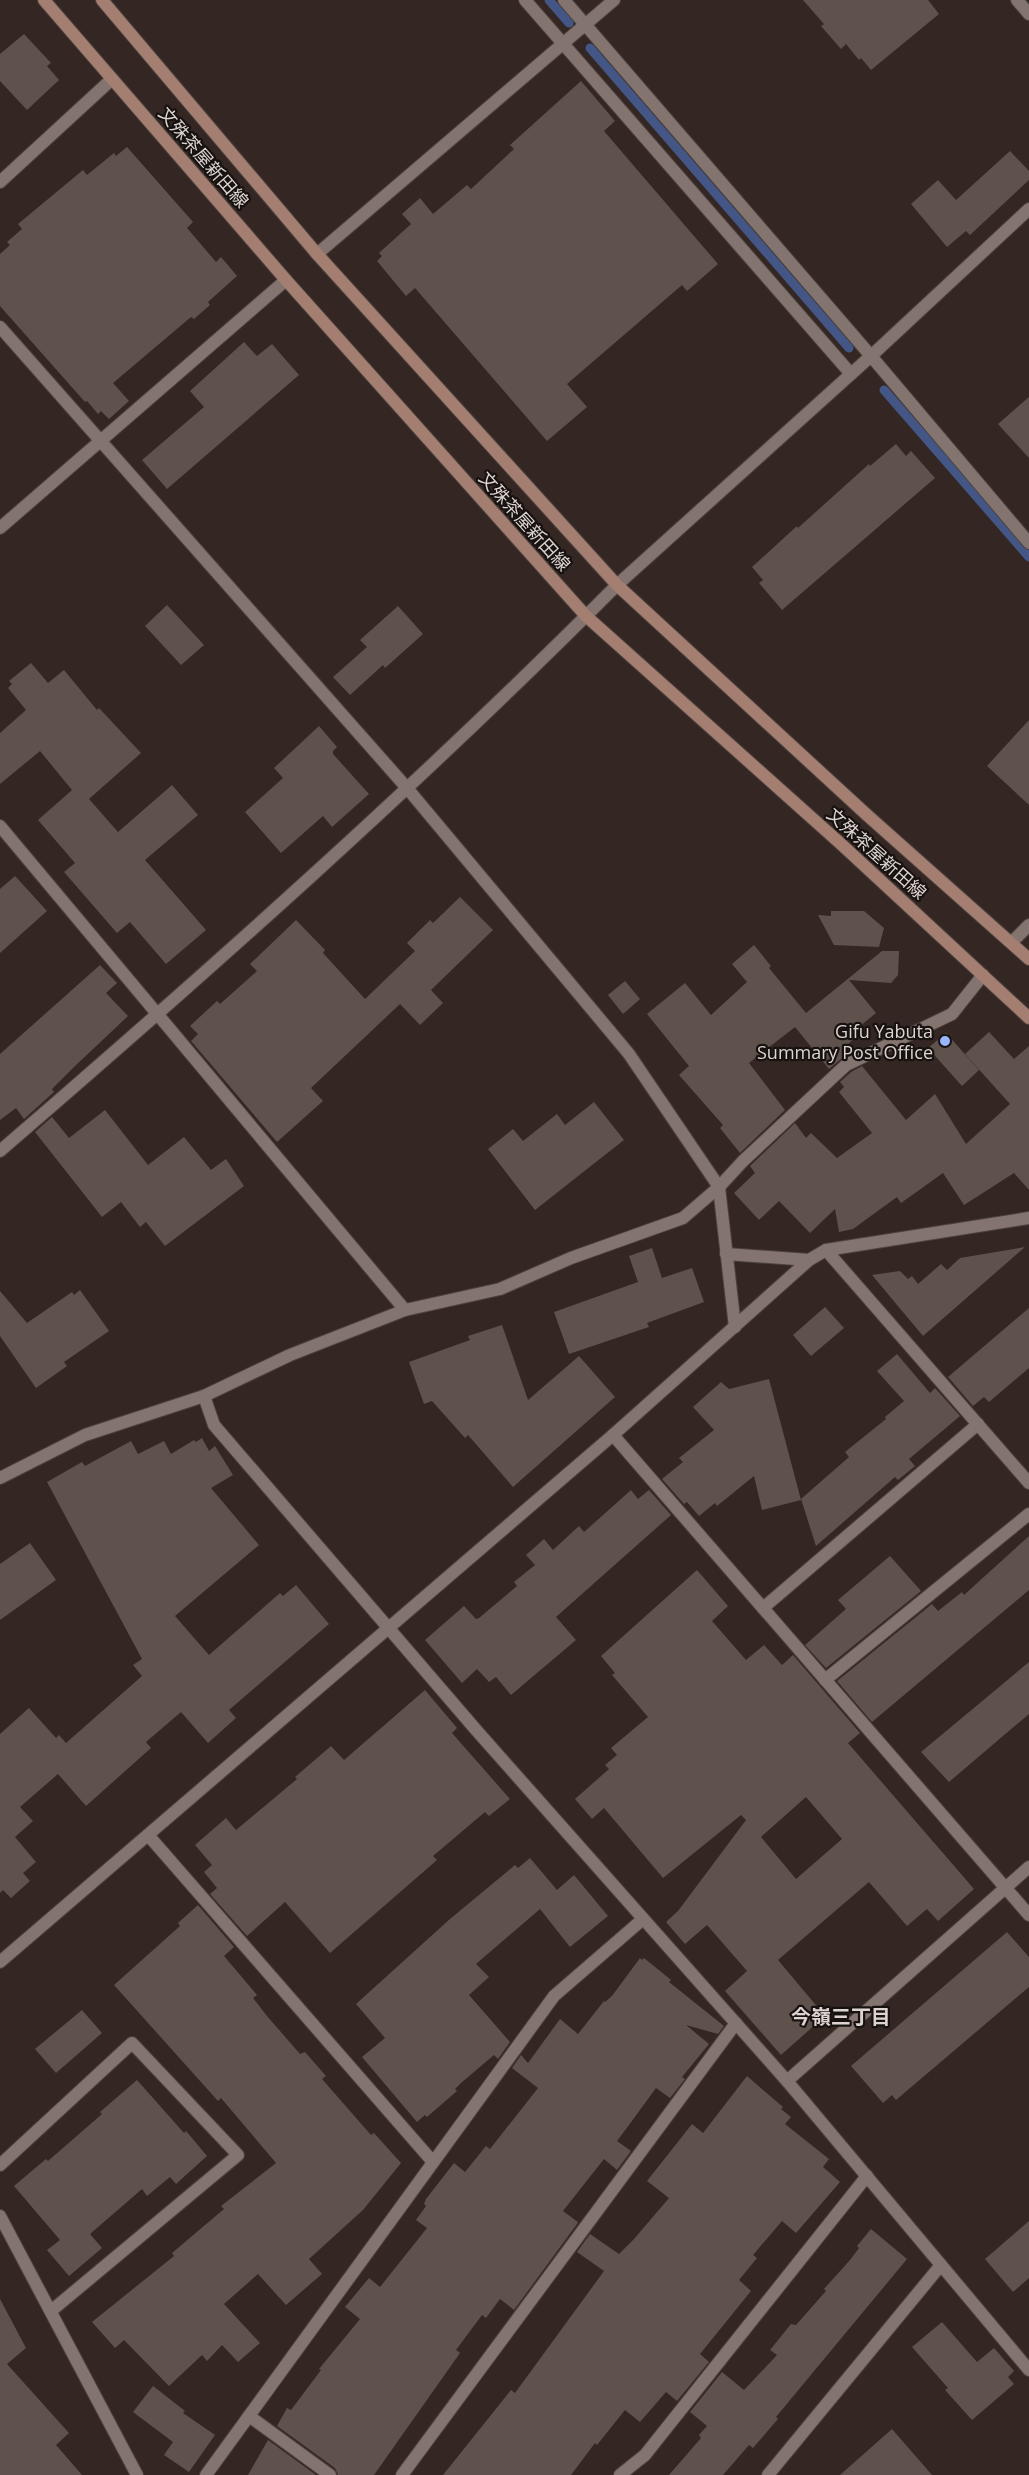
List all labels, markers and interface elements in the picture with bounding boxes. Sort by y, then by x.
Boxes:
street label: 文殊茶屋新田線 [154,102,254,212]
street label: 文殊茶屋新田線 [474,466,576,576]
street label: 文殊茶屋新田線 [822,802,932,904]
place label: Gifu Yabuta Summary Post Office [757,1019,933,1064]
marker: Gifu Yabuta Summary Post Office [938,1034,952,1048]
district label: 今嶺三丁目 [791,2003,891,2030]

